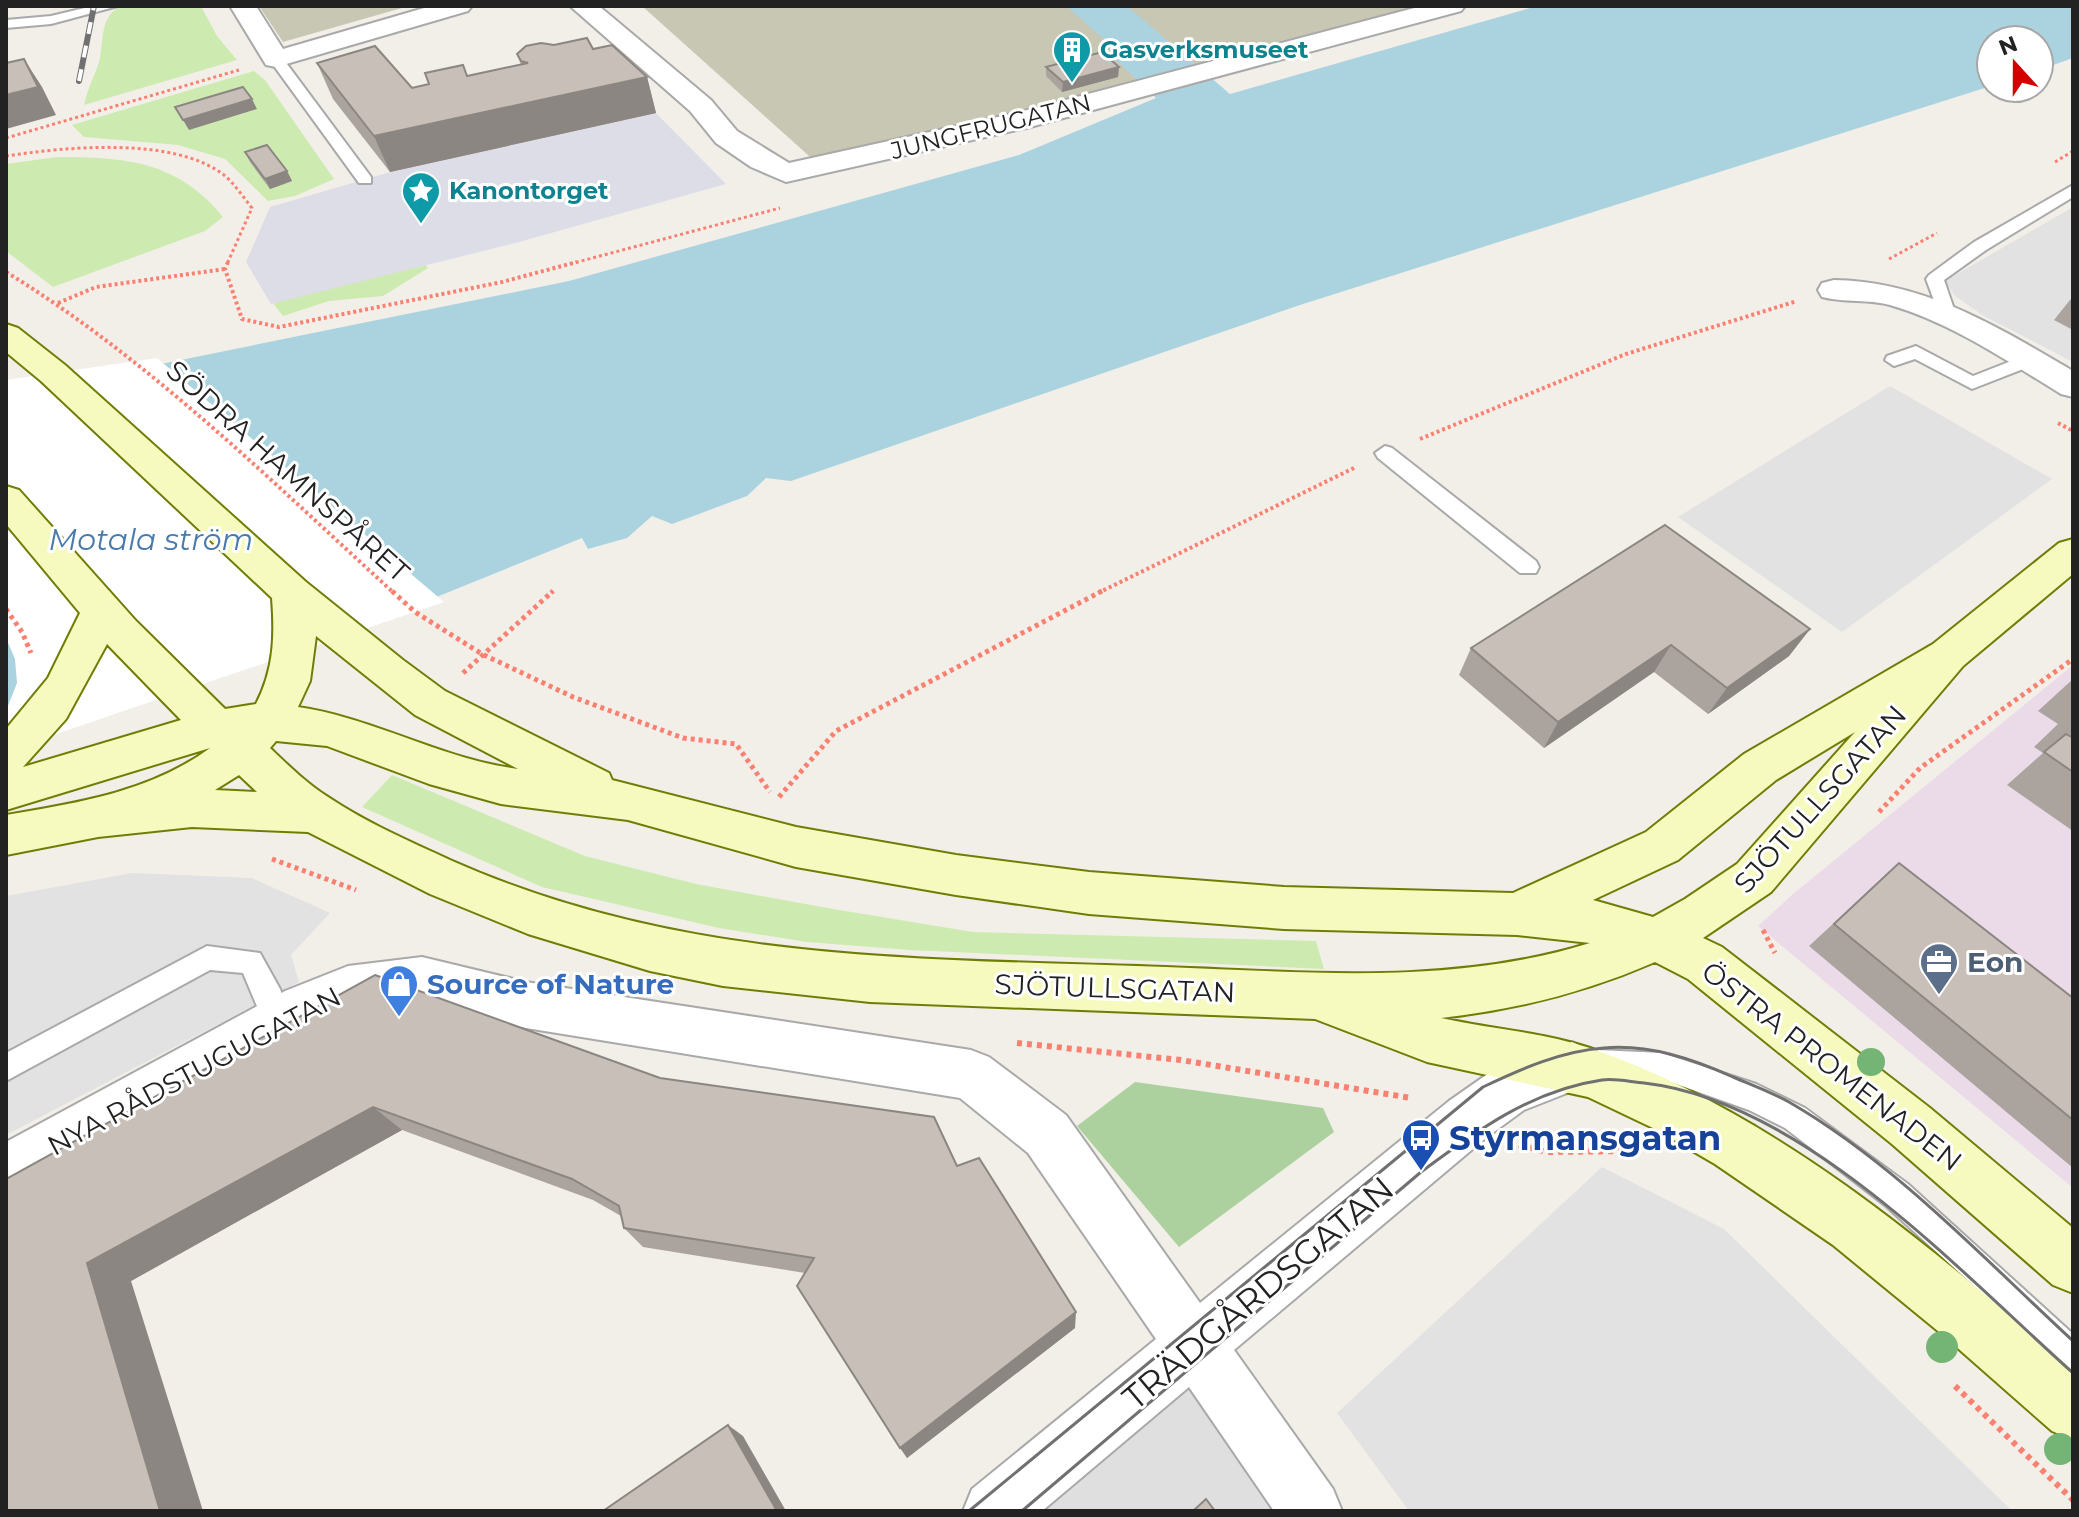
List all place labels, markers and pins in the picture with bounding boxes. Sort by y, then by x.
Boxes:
building icon: Gasverksmuseet [1051,29,1093,84]
place label: Gasverksmuseet [1100,35,1309,64]
place icon: Kanontorget [400,170,442,225]
place label: Kanontorget [449,176,609,205]
office icon: Eon [1918,941,1960,996]
place label: Eon [1967,945,2023,979]
shop icon: Source of Nature [378,963,420,1018]
place label: Source of Nature [427,967,674,1001]
bus stop icon: Styrmansgatan [1400,1117,1442,1172]
place label: Styrmansgatan [1449,1117,1721,1159]

